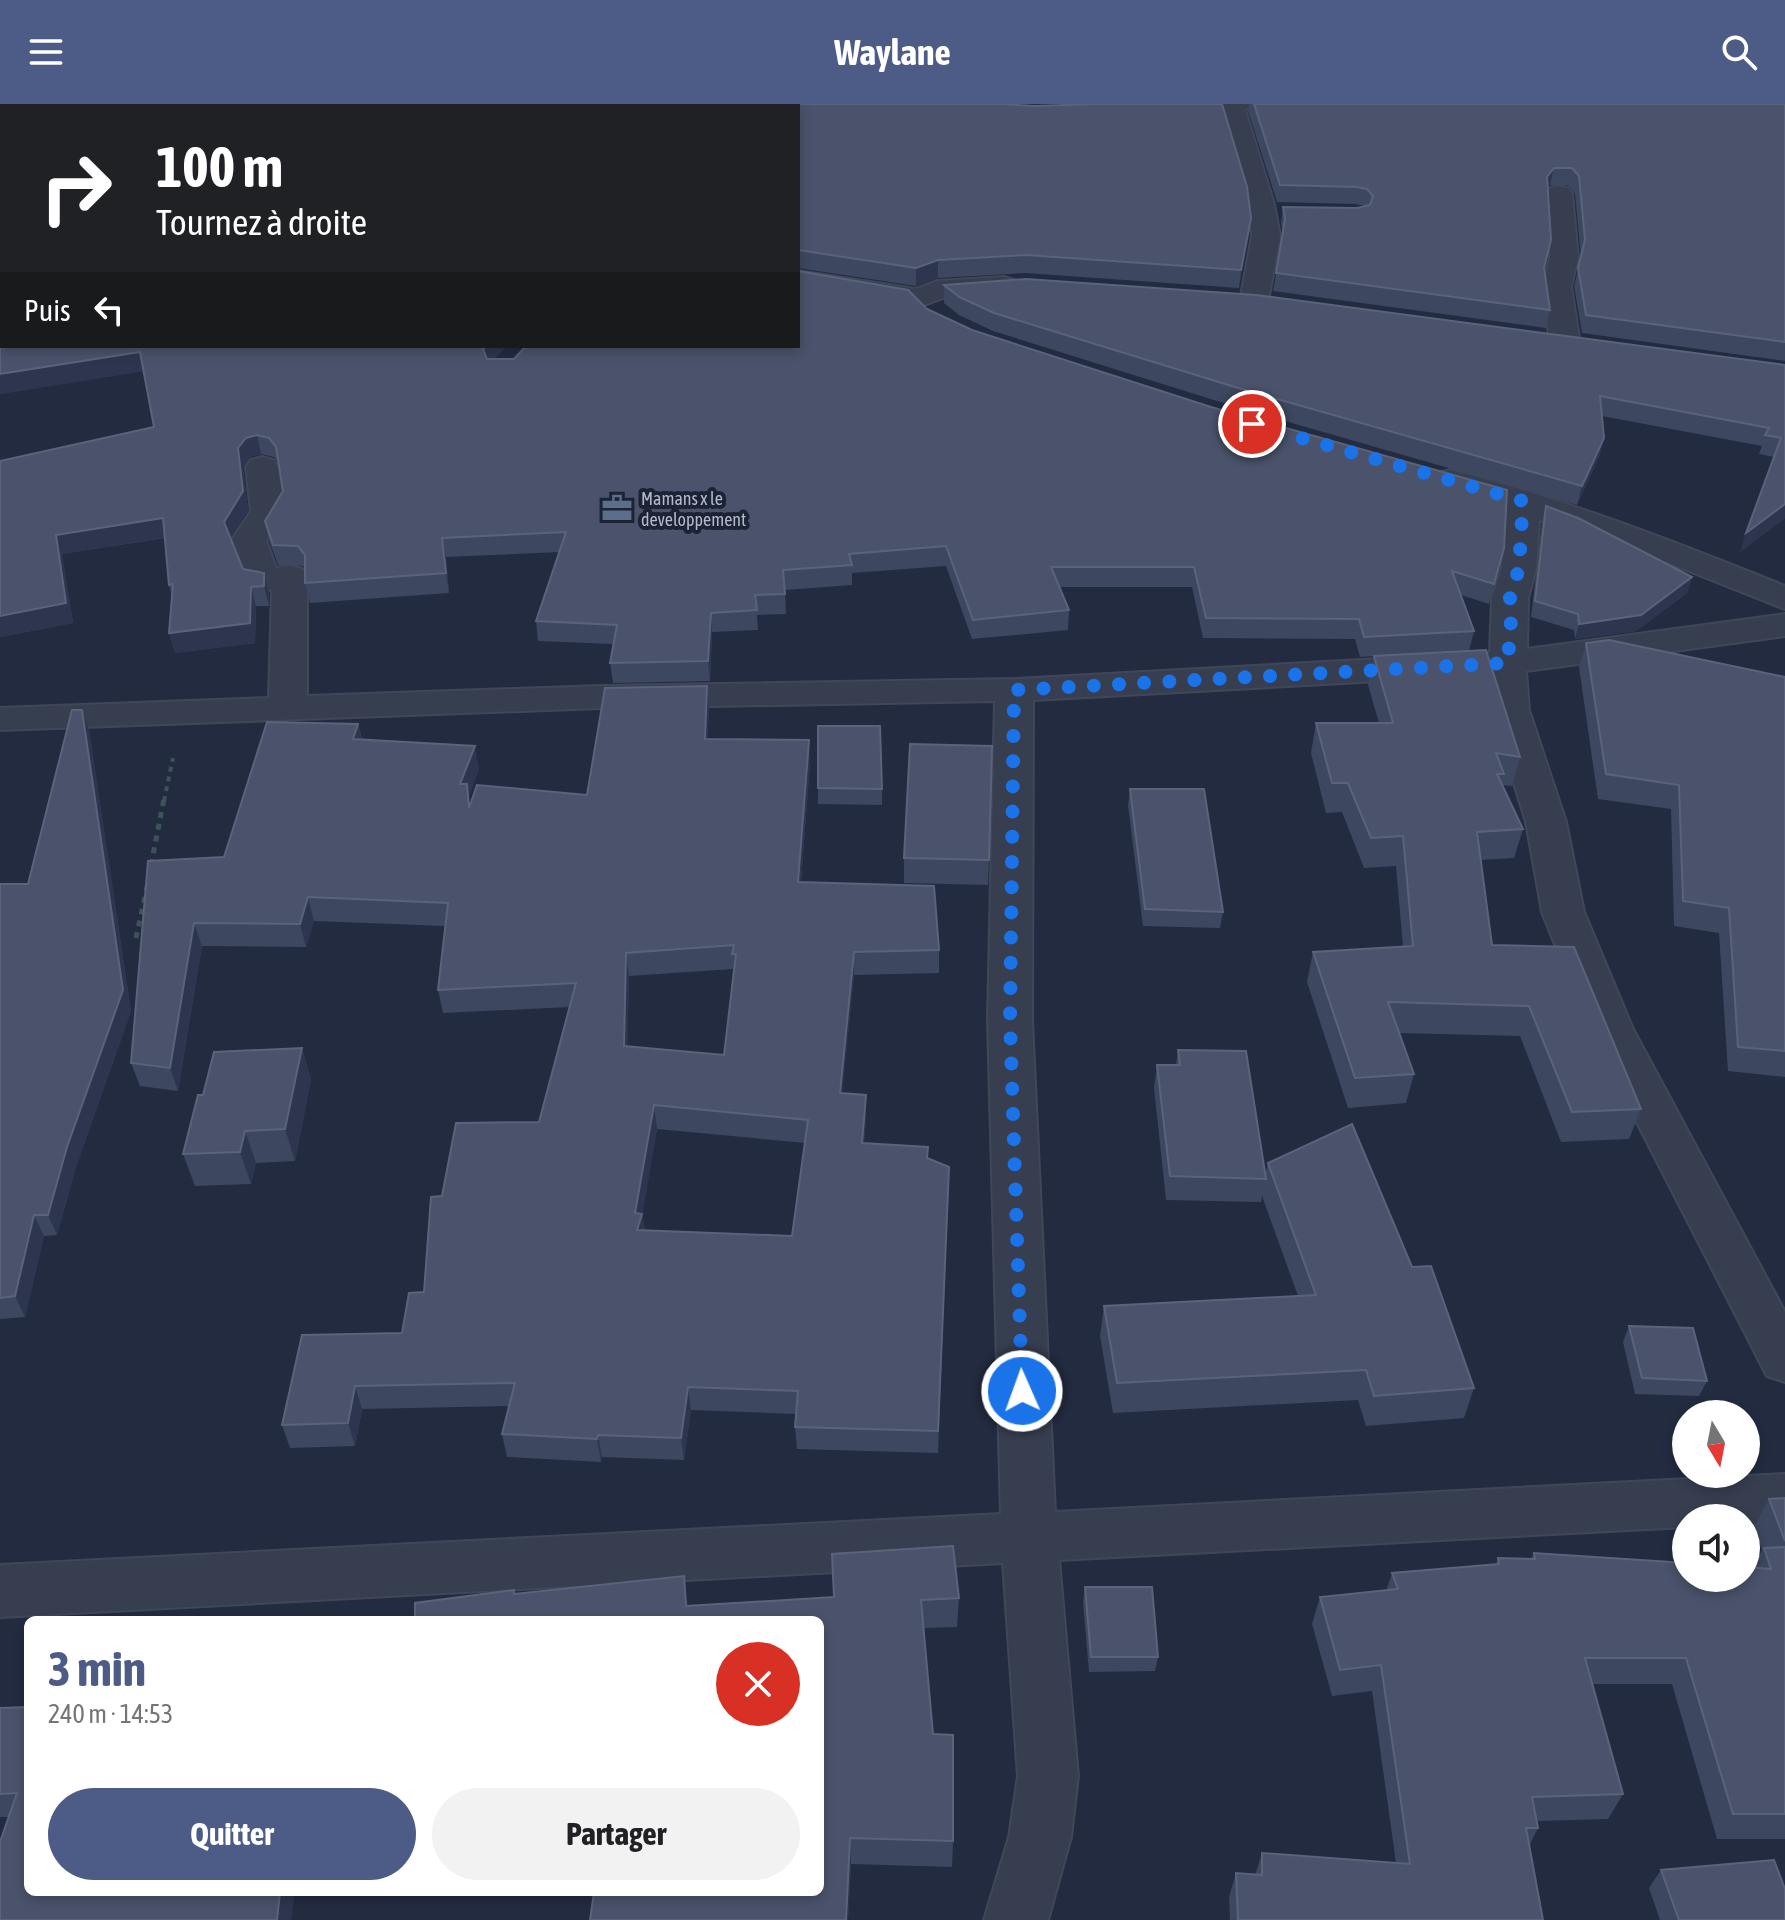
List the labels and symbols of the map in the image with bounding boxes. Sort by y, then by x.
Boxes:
pin [1218,390,1286,458]
place label: Mamans x le developpement [641,488,746,530]
office icon: Mamans x le developpement [600,491,634,525]
position arrow [980,1349,1064,1433]
north arrow [1672,1400,1760,1488]

